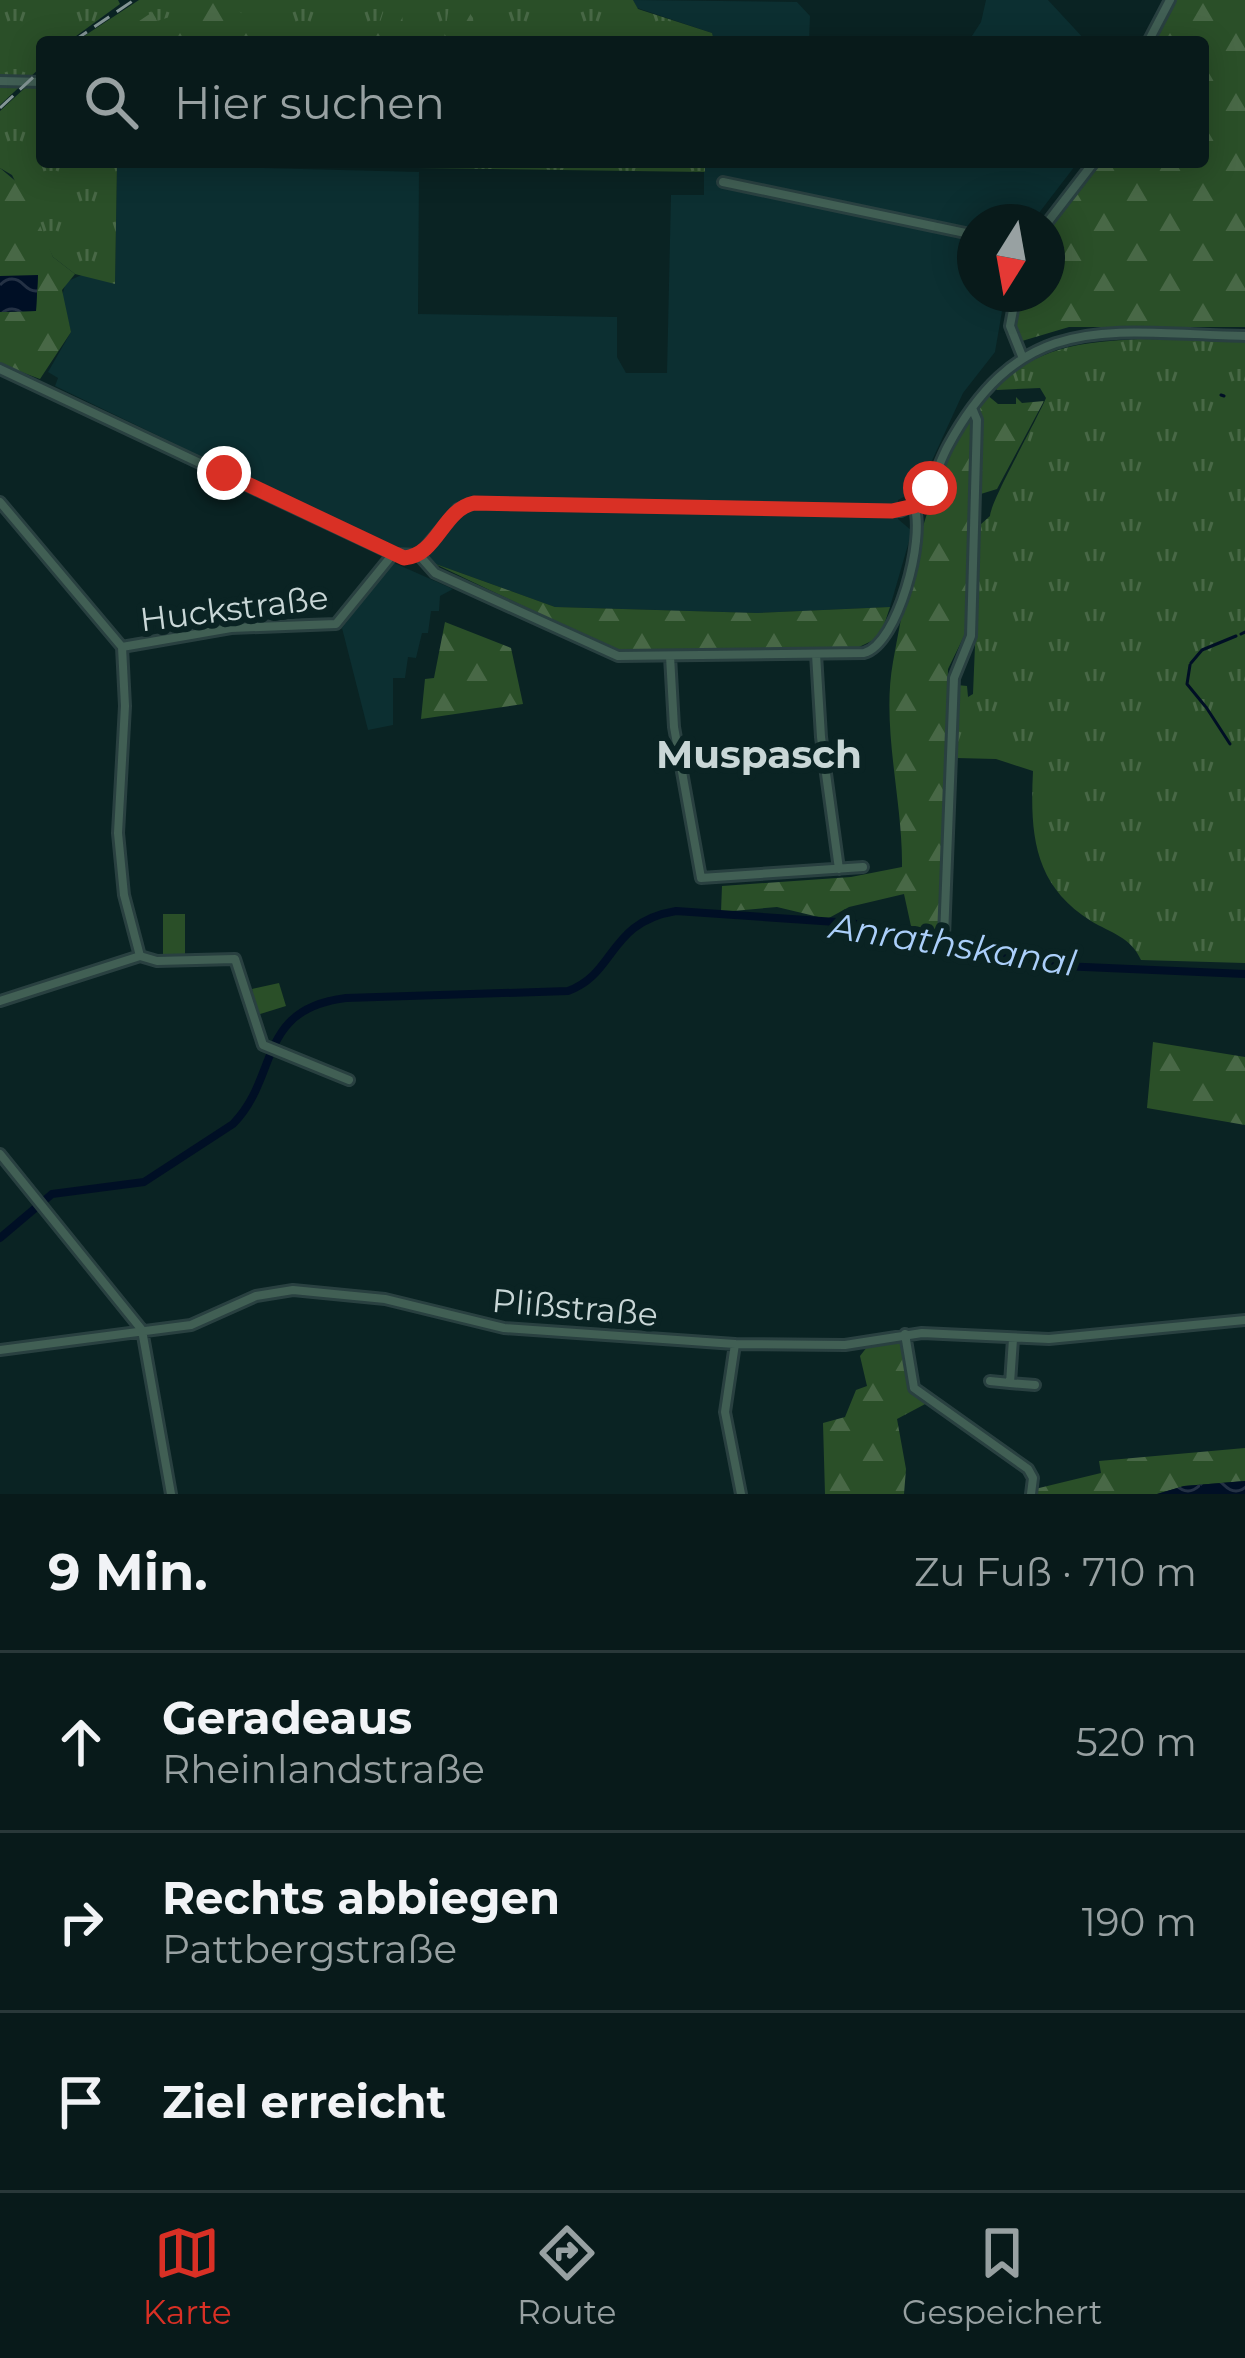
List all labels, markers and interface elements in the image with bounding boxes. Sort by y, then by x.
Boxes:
search box [36,36,1209,168]
icon: search [78,69,144,135]
text: Hier suchen [174,75,445,130]
north arrow [957,204,1065,312]
route end [197,446,251,500]
route start [903,461,957,515]
street label: Huckstraße [138,577,330,639]
district label: Muspasch [656,730,862,778]
water label: Anrathskanal [825,903,1079,985]
street label: Plißstraße [490,1280,660,1334]
text: 9 Min. [48,1541,208,1603]
text: Zu Fuß · 710 m [914,1548,1197,1596]
text: Geradeaus [162,1690,412,1745]
icon: ahead [48,1709,114,1775]
text: 520 m [1076,1718,1197,1766]
text: Rheinlandstraße [162,1745,485,1793]
text: Rechts abbiegen [162,1870,560,1925]
icon: right [48,1889,114,1955]
text: 190 m [1082,1898,1197,1946]
text: Pattbergstraße [162,1925,457,1973]
icon: arrive [48,2069,114,2135]
text: Ziel erreicht [162,2074,446,2129]
tab: Karte [143,2220,232,2332]
tab: Route [517,2220,616,2332]
tab: Gespeichert [902,2220,1102,2332]

